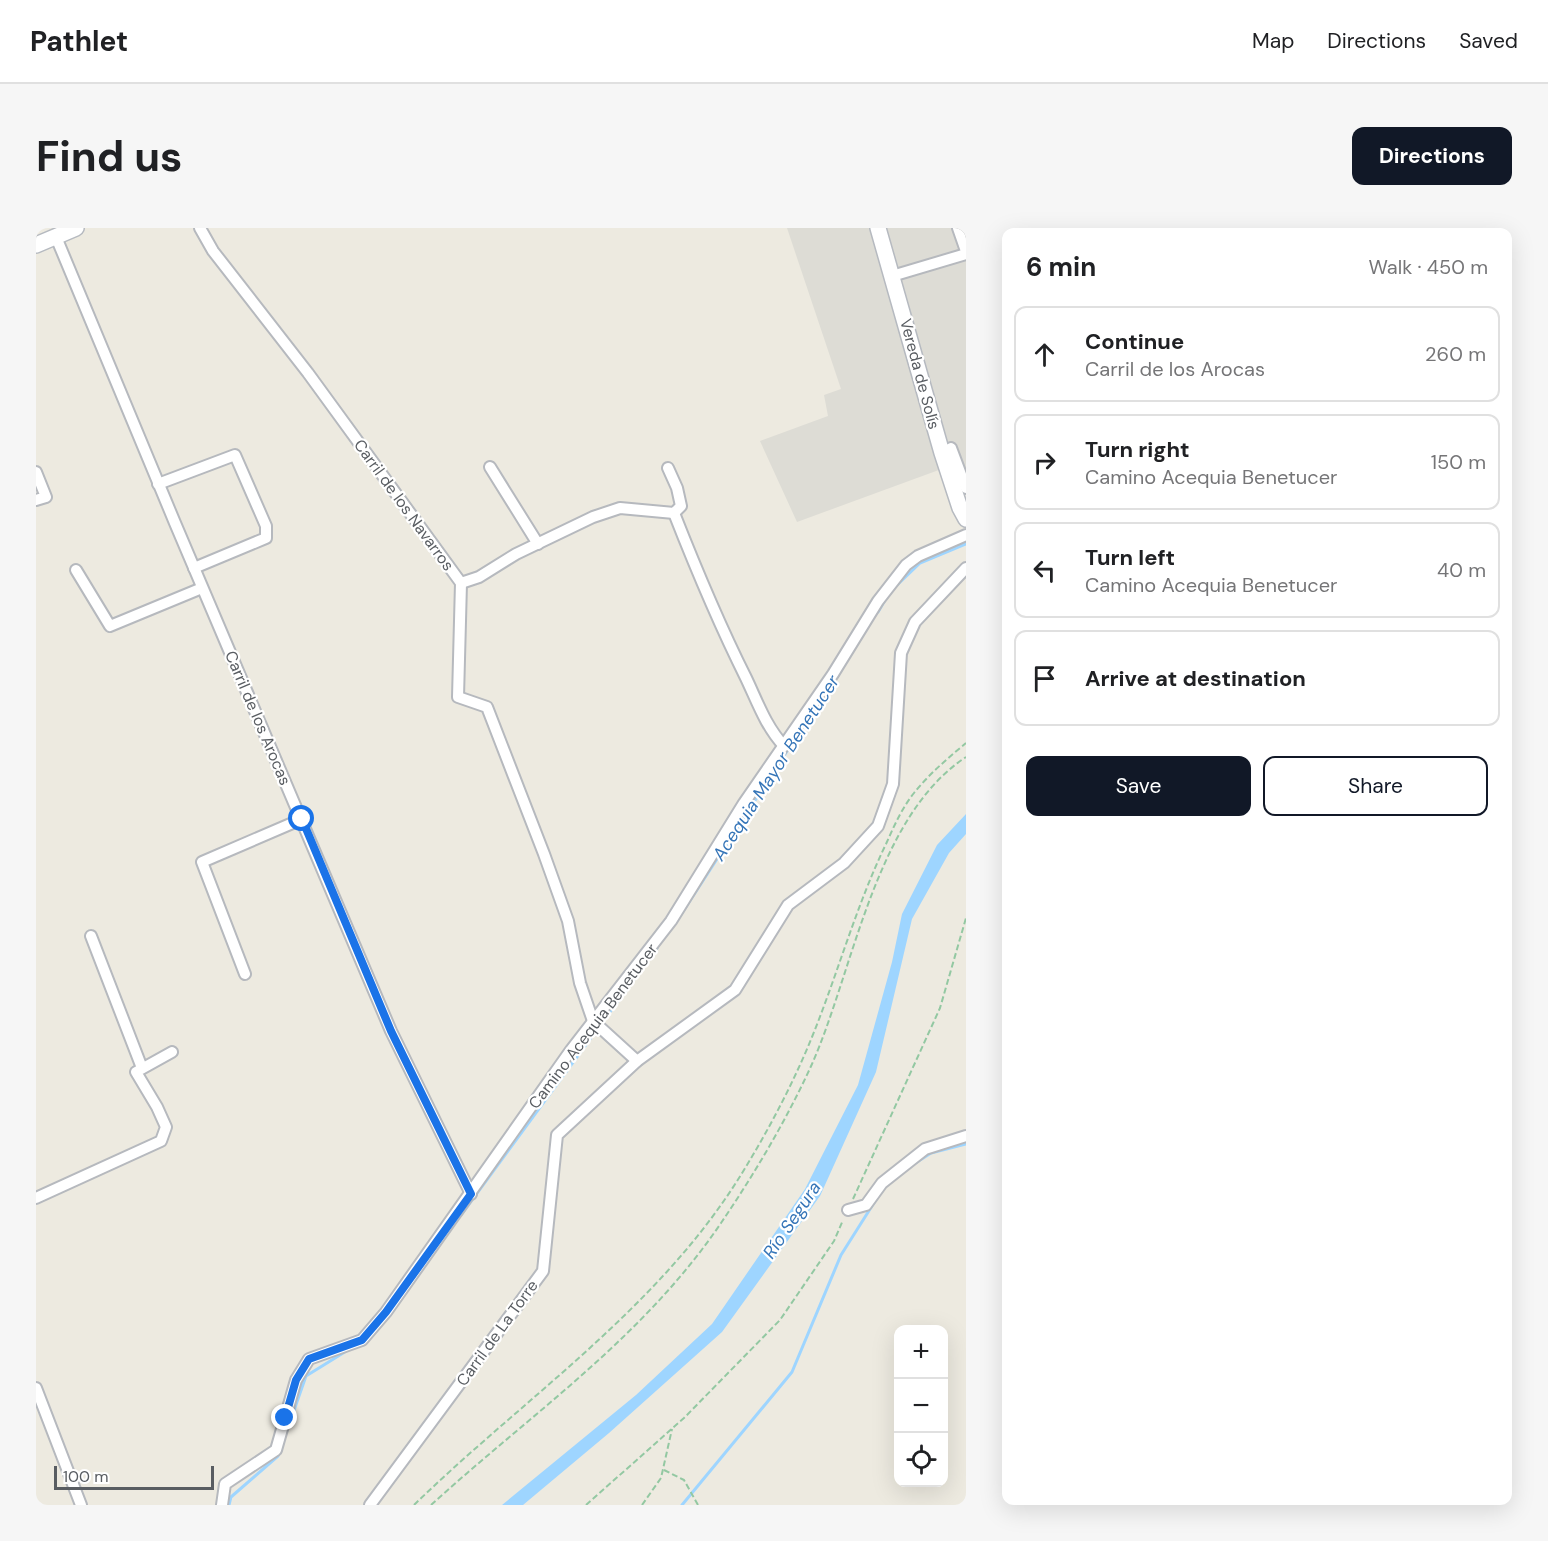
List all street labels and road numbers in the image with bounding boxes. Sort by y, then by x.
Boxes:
street label: Vereda de Solís [895,316,945,432]
street label: Carril de los Navarros [349,435,459,575]
street label: Carril de los Arocas [220,648,296,788]
street label: Camino Acequia Benetucer [524,939,662,1113]
street label: Carril de La Torre [451,1276,543,1390]

